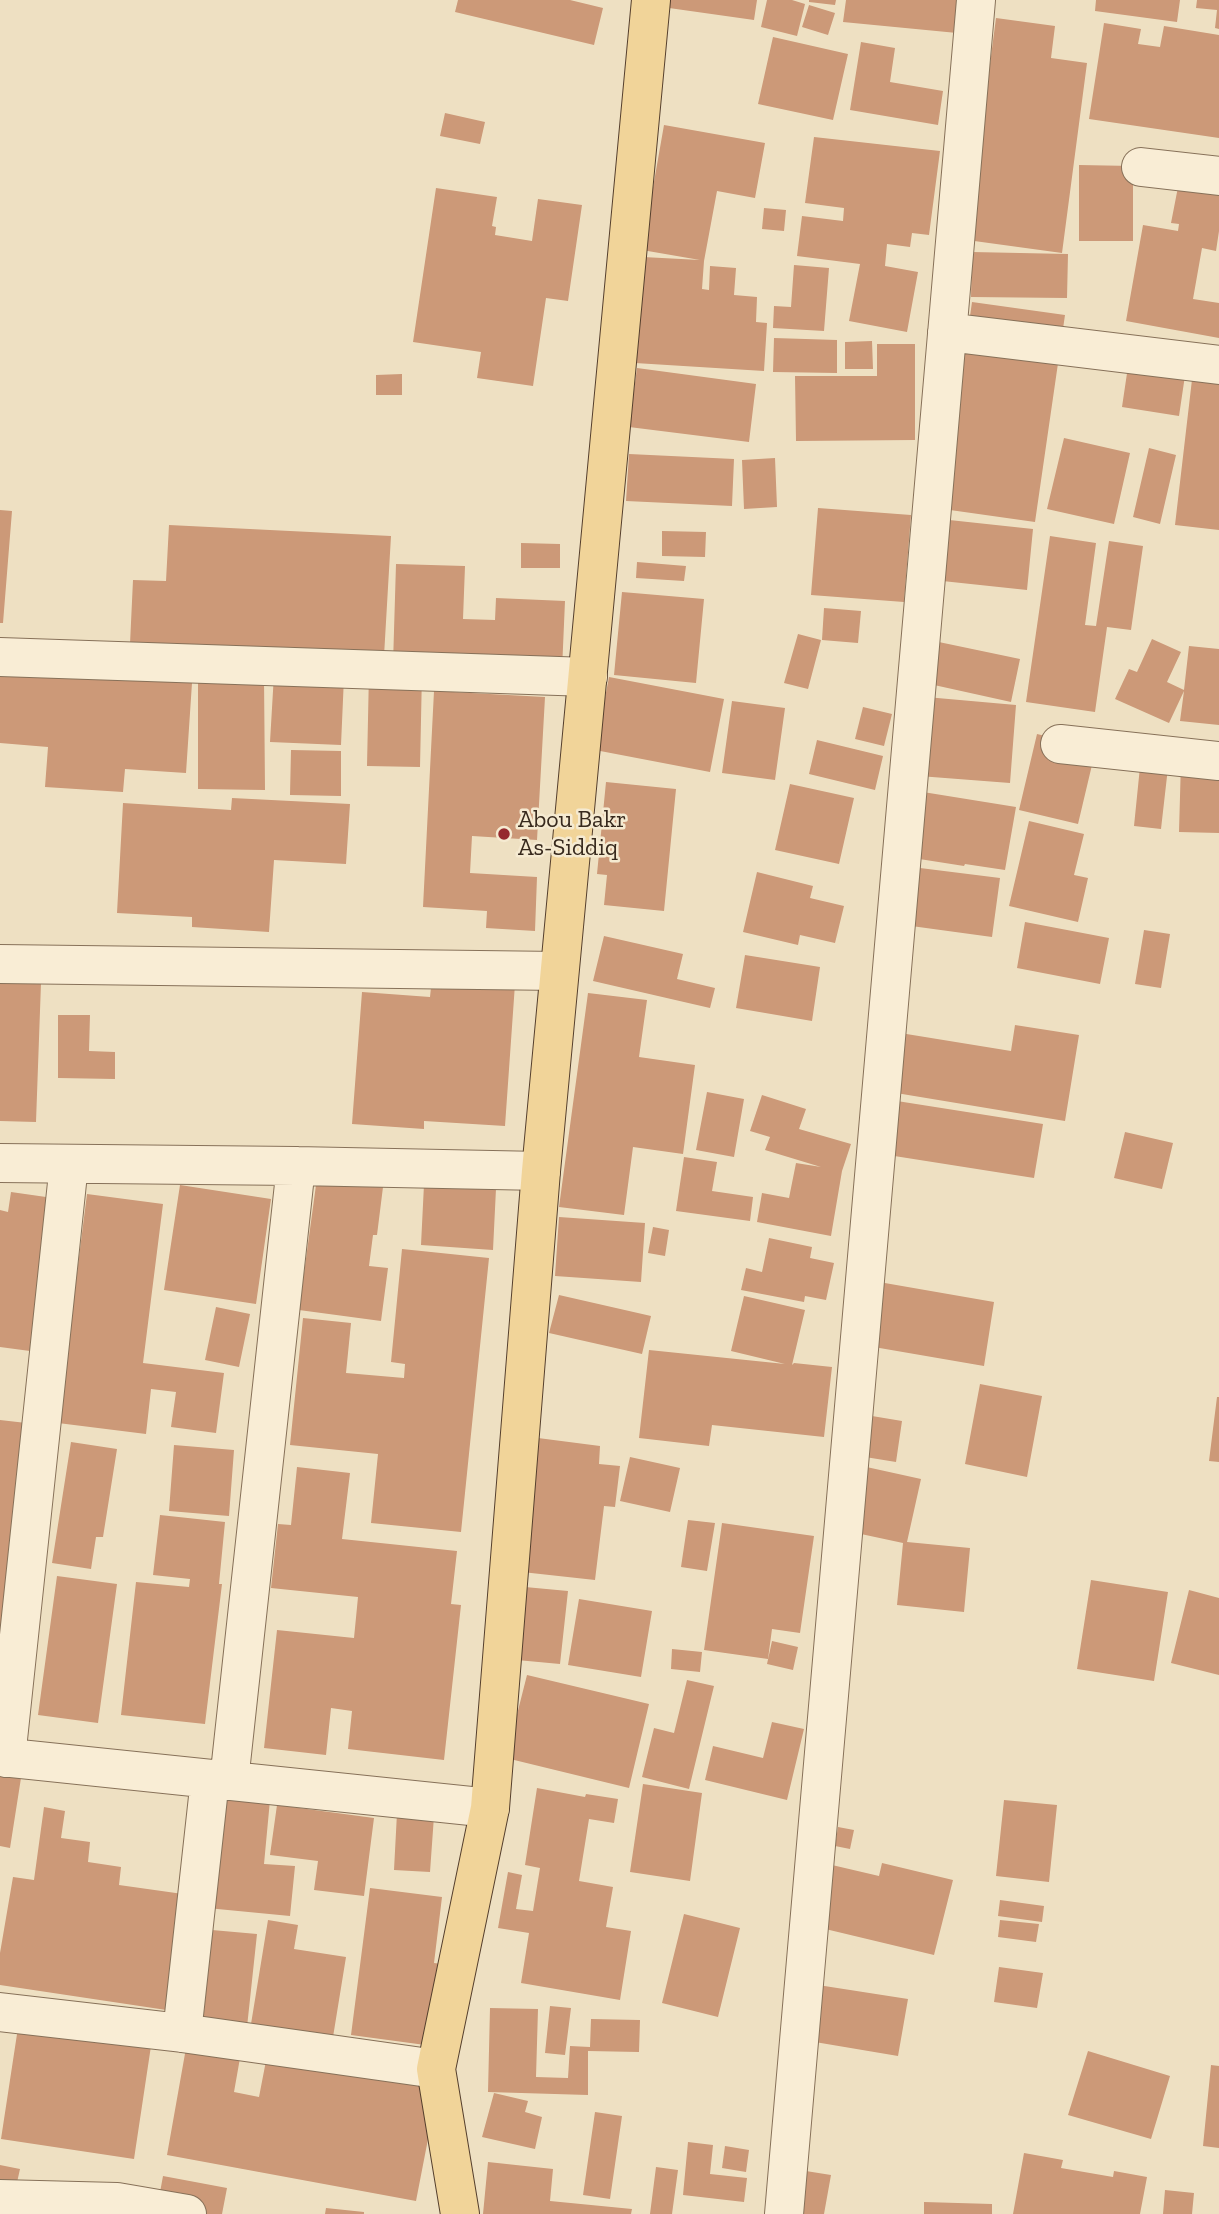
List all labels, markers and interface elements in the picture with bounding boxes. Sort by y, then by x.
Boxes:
place label: Abou Bakr As-Siddiq [518,806,626,862]
marker: Abou Bakr As-Siddiq [496,826,512,842]

